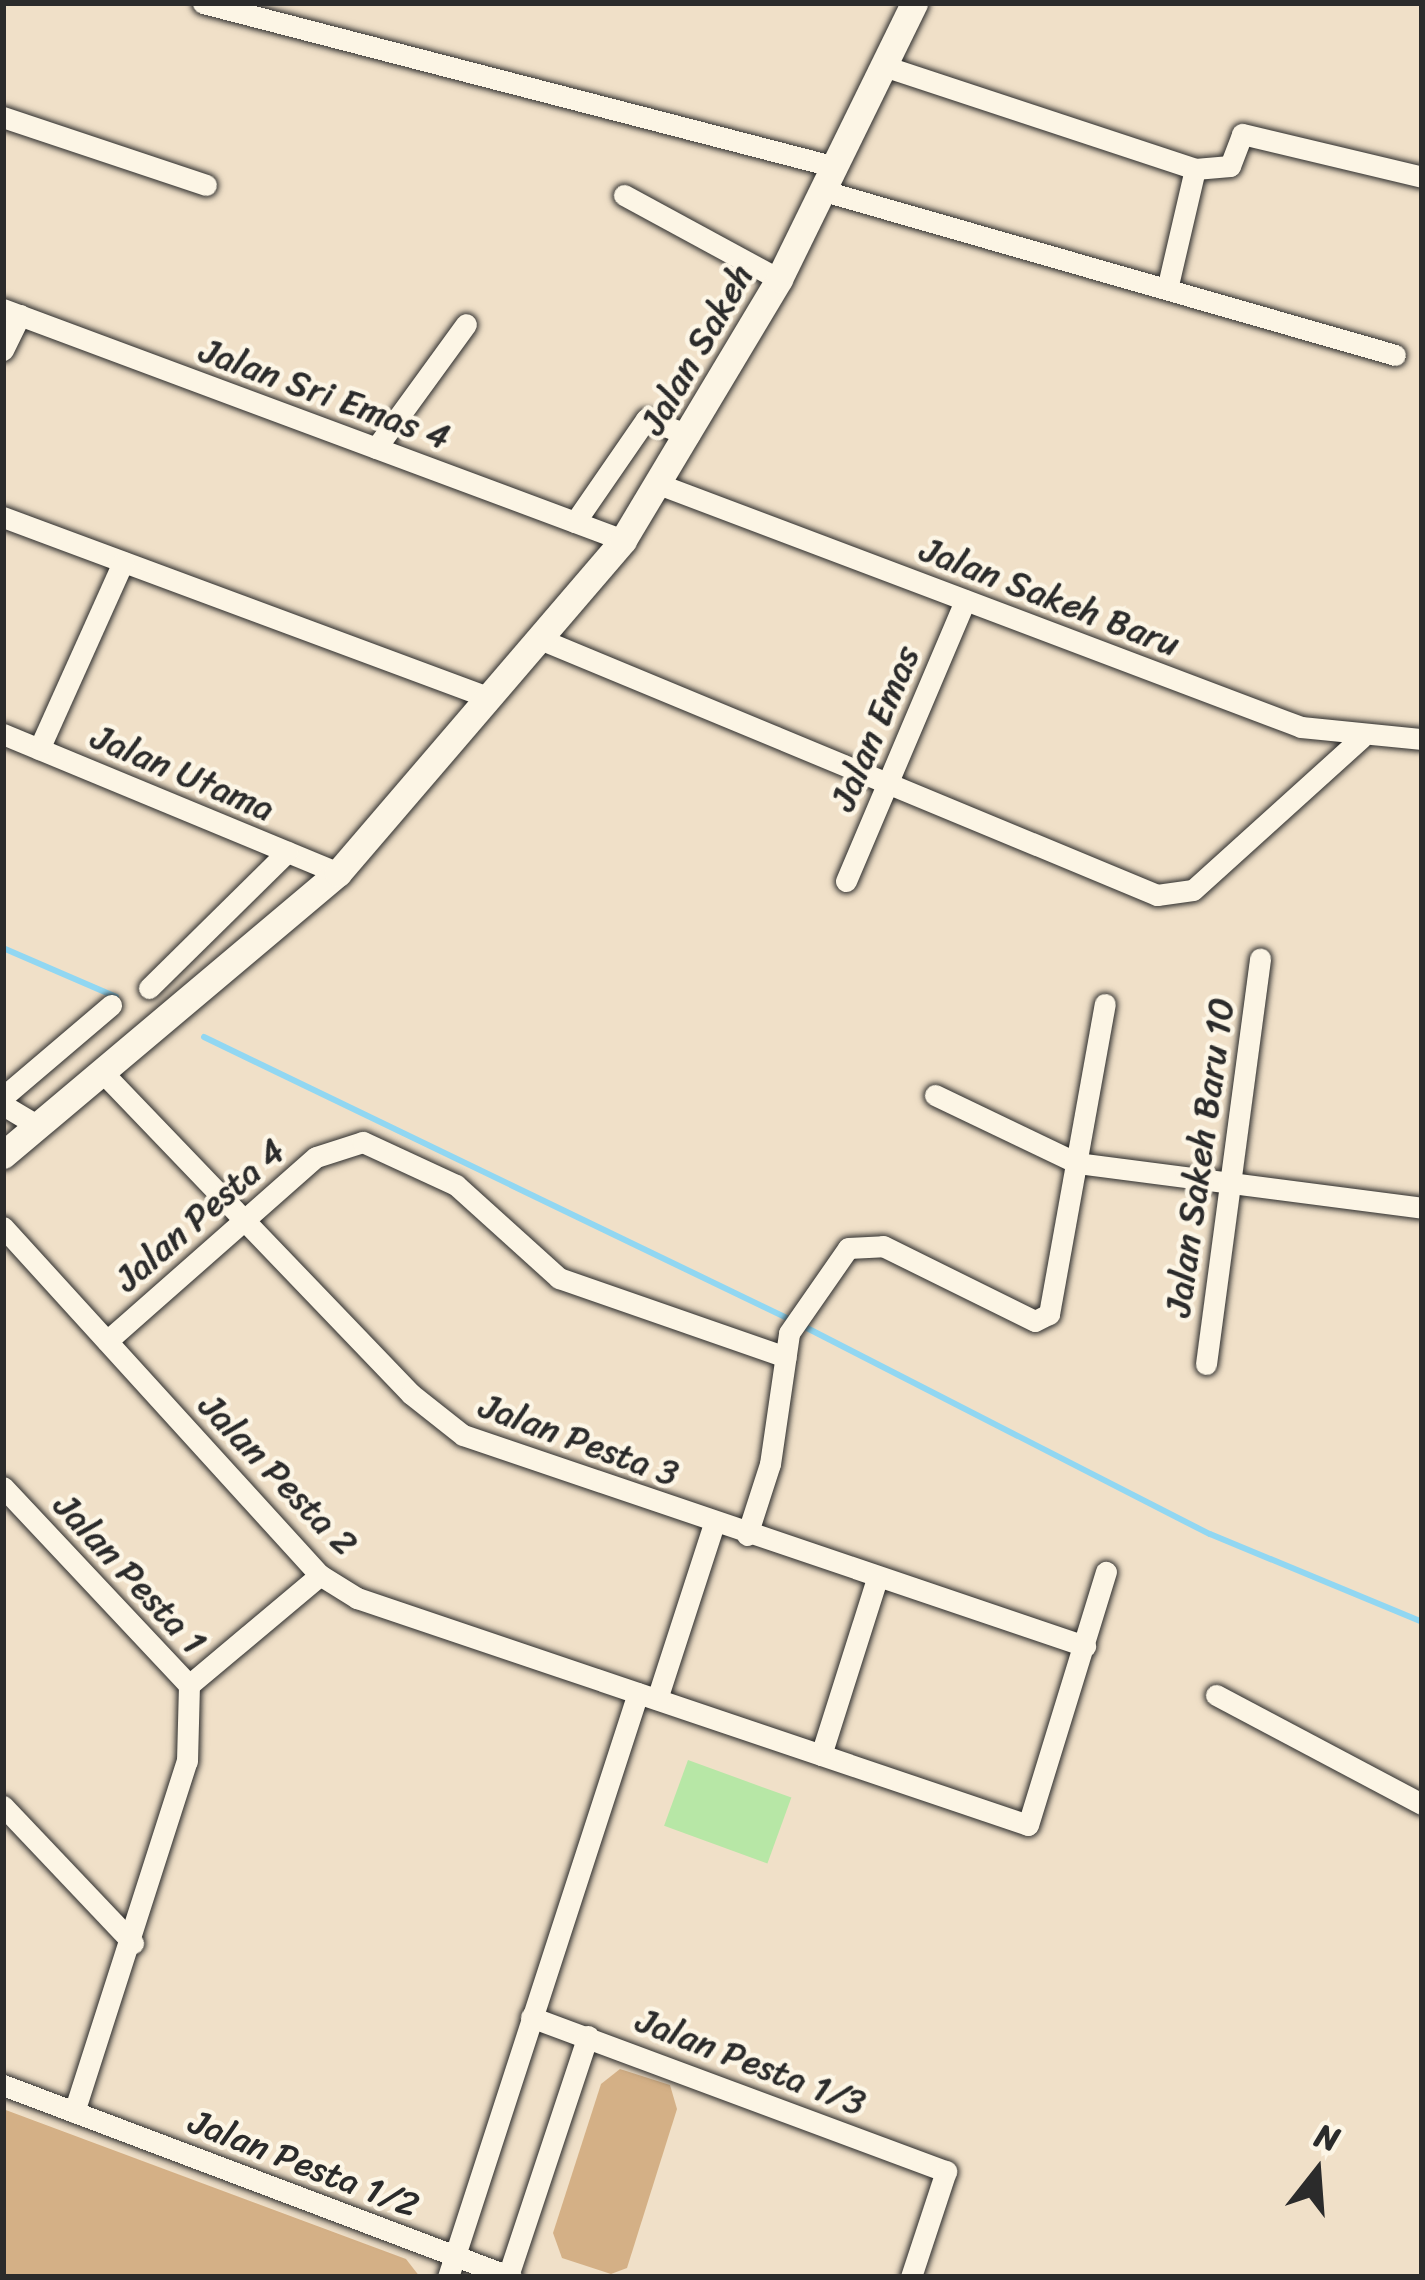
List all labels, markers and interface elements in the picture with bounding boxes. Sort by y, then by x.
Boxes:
street label: Jalan Sakeh [631,256,763,442]
street label: Jalan Sri Emas 4 [194,329,456,459]
street label: Jalan Sakeh Baru [915,528,1185,666]
street label: Jalan Emas [821,639,929,817]
street label: Jalan Utama [85,715,281,831]
street label: Jalan Sakeh Baru 10 [1156,995,1244,1319]
street label: Jalan Pesta 4 [105,1128,295,1302]
street label: Jalan Pesta 2 [189,1383,367,1567]
street label: Jalan Pesta 3 [472,1383,686,1497]
street label: Jalan Pesta 1 [43,1483,217,1665]
street label: Jalan Pesta 1/3 [629,1998,873,2126]
street label: Jalan Pesta 1/2 [181,2100,427,2228]
text: N [1308,2106,1347,2169]
north arrow [1257,2112,1377,2232]

